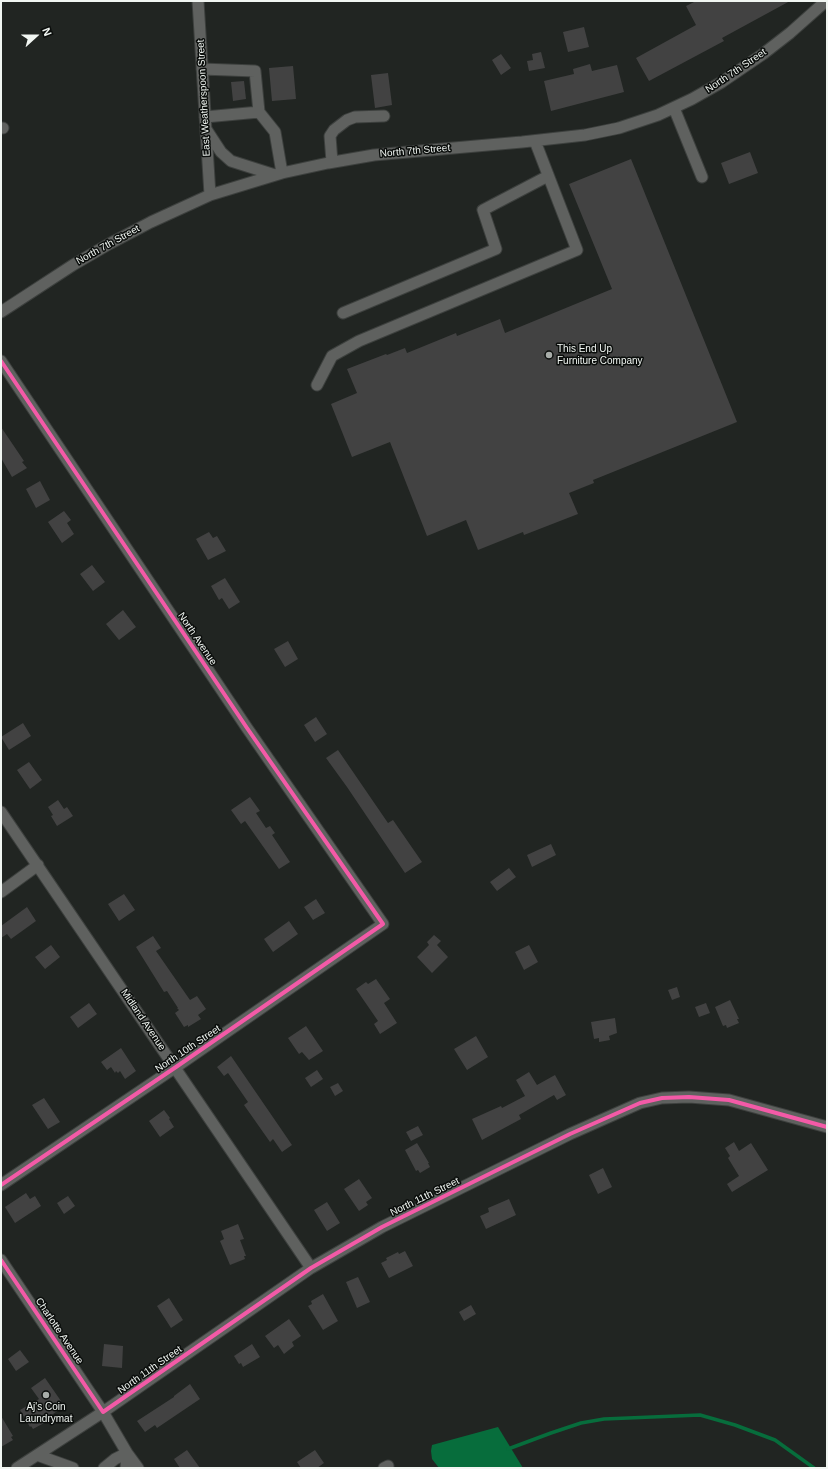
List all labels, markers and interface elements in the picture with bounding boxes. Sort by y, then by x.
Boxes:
north arrow [16,16,56,56]
text: N [40,26,54,38]
street label: East Weatherspoon Street [195,39,213,157]
street label: North 7th Street [703,46,769,96]
street label: North 7th Street [379,142,451,160]
street label: North 7th Street [74,223,142,267]
place label: This End Up Furniture Company [557,343,643,366]
marker: This End Up Furniture Company [544,350,554,360]
street label: North Avenue [175,610,219,668]
street label: Midland Avenue [118,987,168,1053]
street label: North 10th Street [153,1023,223,1075]
street label: North 11th Street [388,1175,462,1219]
street label: Charlotte Avenue [32,1296,86,1366]
street label: North 11th Street [116,1343,184,1397]
marker: Aj's Coin Laundrymat [41,1390,51,1400]
place label: Aj's Coin Laundrymat [20,1401,72,1424]

